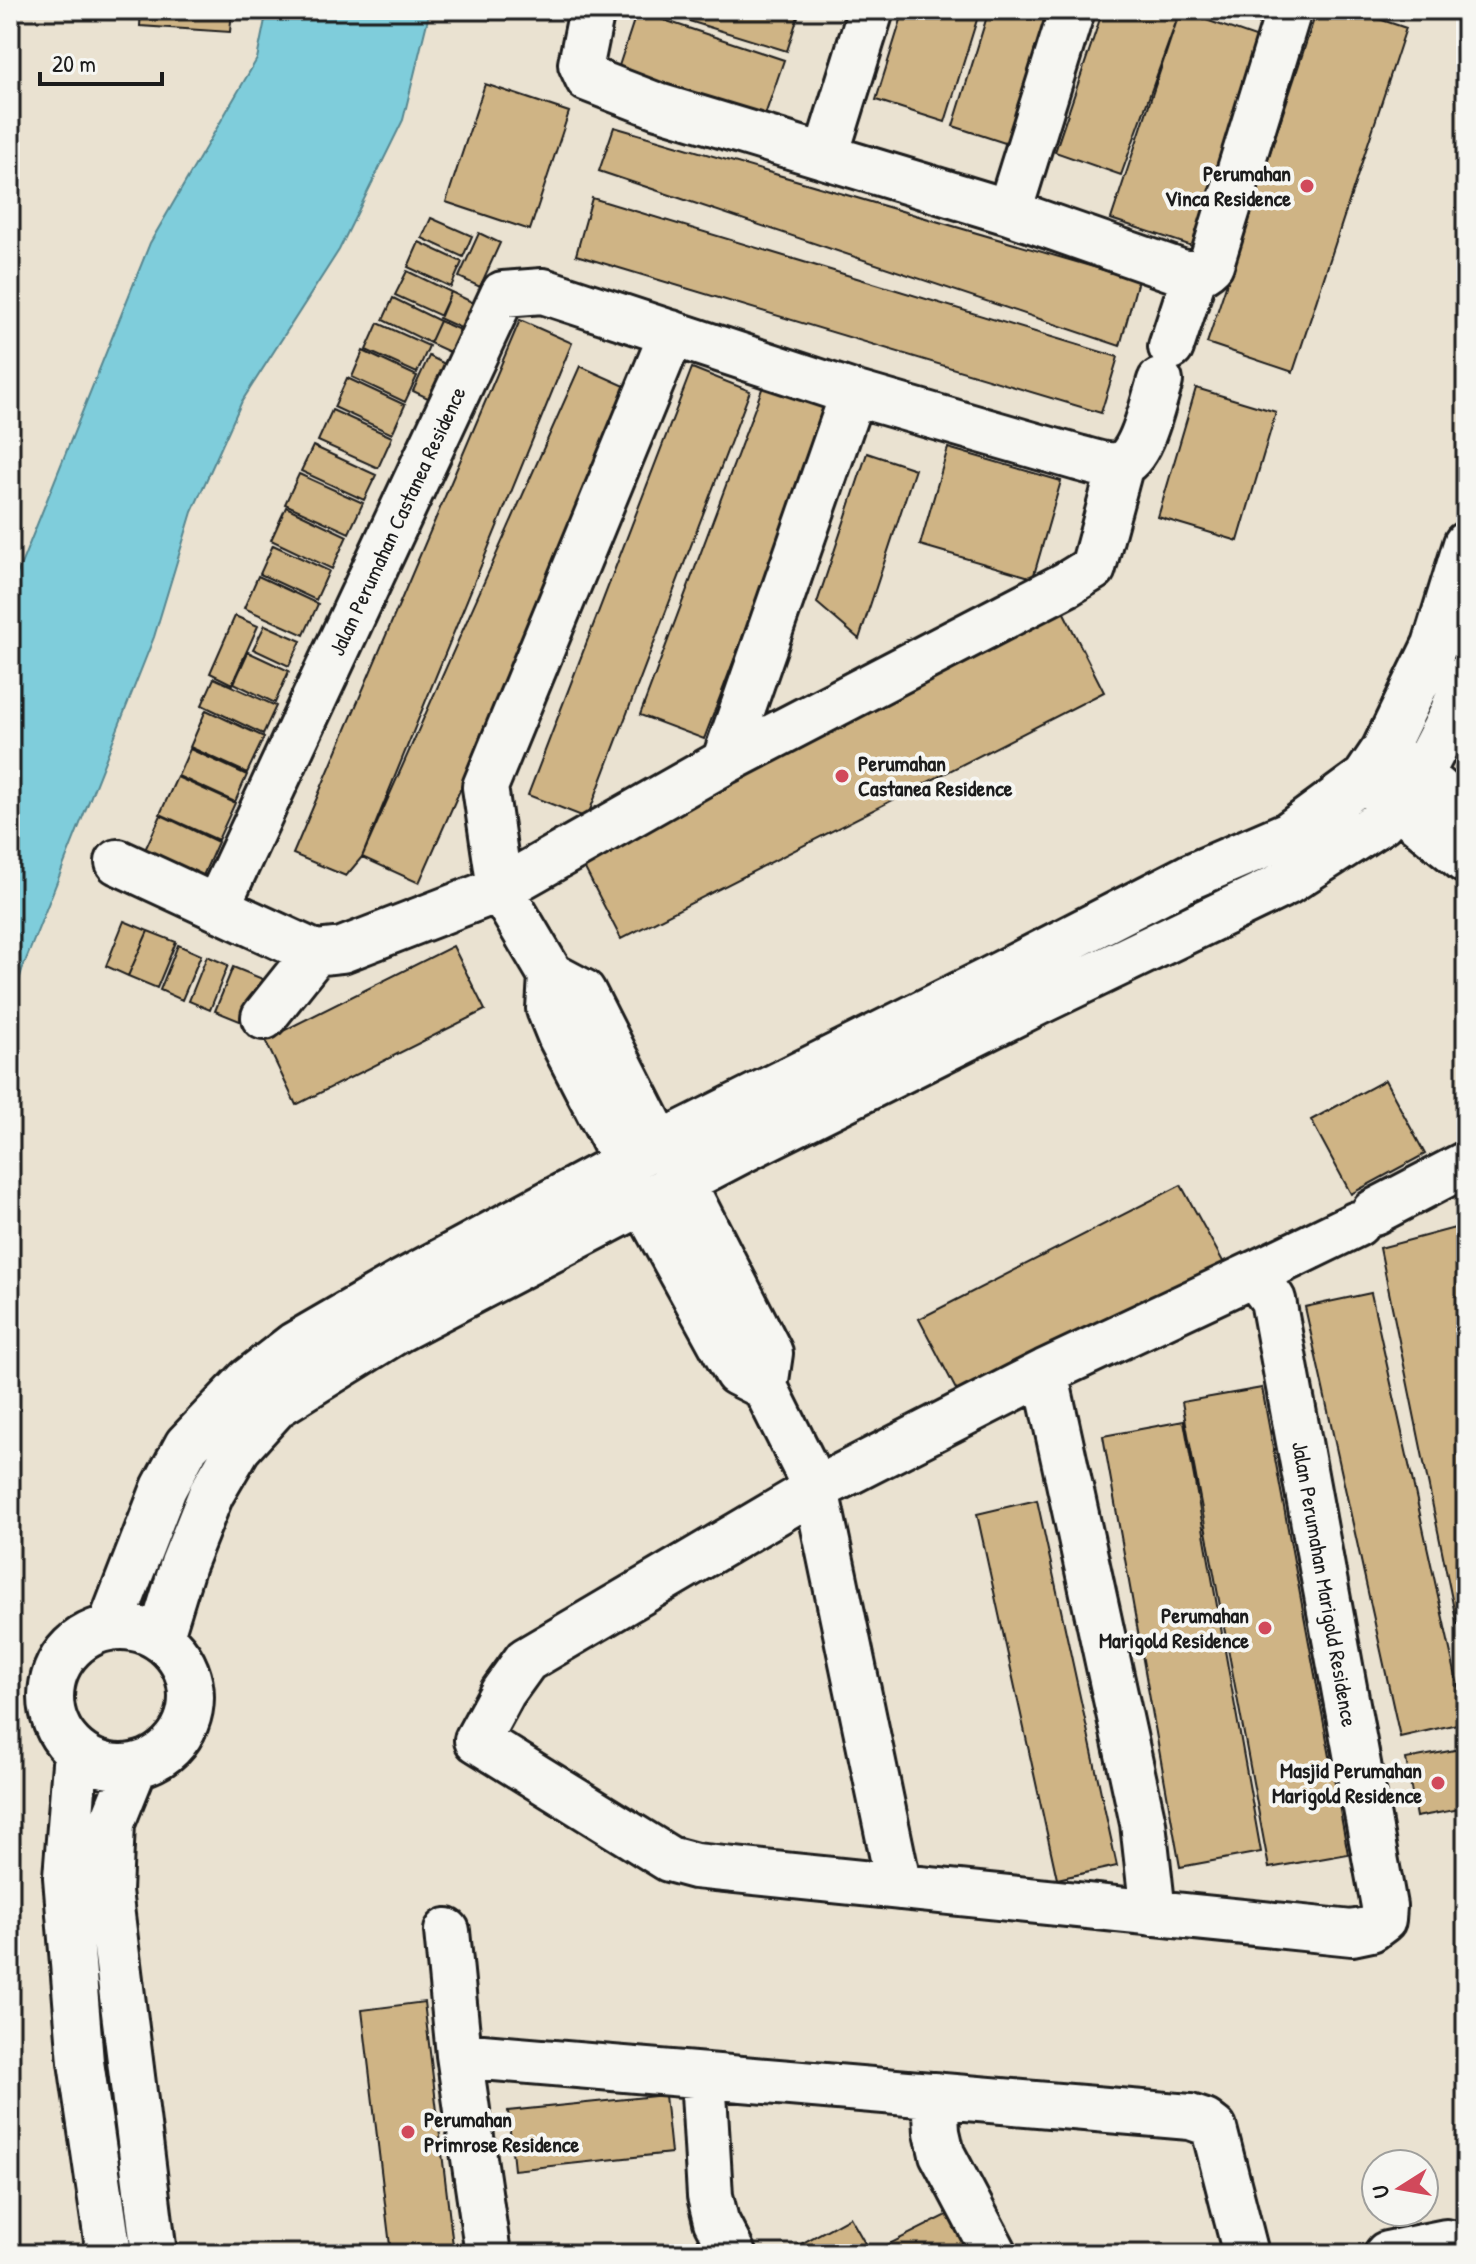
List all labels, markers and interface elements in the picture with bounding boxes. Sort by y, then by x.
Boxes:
scale bar [40,36,162,86]
text: 20 m [52,47,96,79]
place label: Perumahan Vinca Residence [1165,158,1291,213]
marker: Perumahan Vinca Residence [1298,177,1316,195]
street label: Jalan Perumahan Castanea Residence [321,381,473,660]
place label: Perumahan Castanea Residence [858,748,1013,803]
marker: Perumahan Castanea Residence [833,767,851,785]
street label: Jalan Perumahan Marigold Residence [1285,1439,1365,1729]
place label: Perumahan Marigold Residence [1099,1600,1249,1656]
marker: Perumahan Marigold Residence [1256,1619,1274,1637]
place label: Masjid Perumahan Marigold Residence [1272,1755,1422,1811]
marker: Masjid Perumahan Marigold Residence [1429,1774,1447,1792]
place label: Perumahan Primrose Residence [424,2104,580,2159]
marker: Perumahan Primrose Residence [399,2123,417,2141]
north arrow [1360,2148,1440,2228]
text: U [1364,2183,1396,2201]

